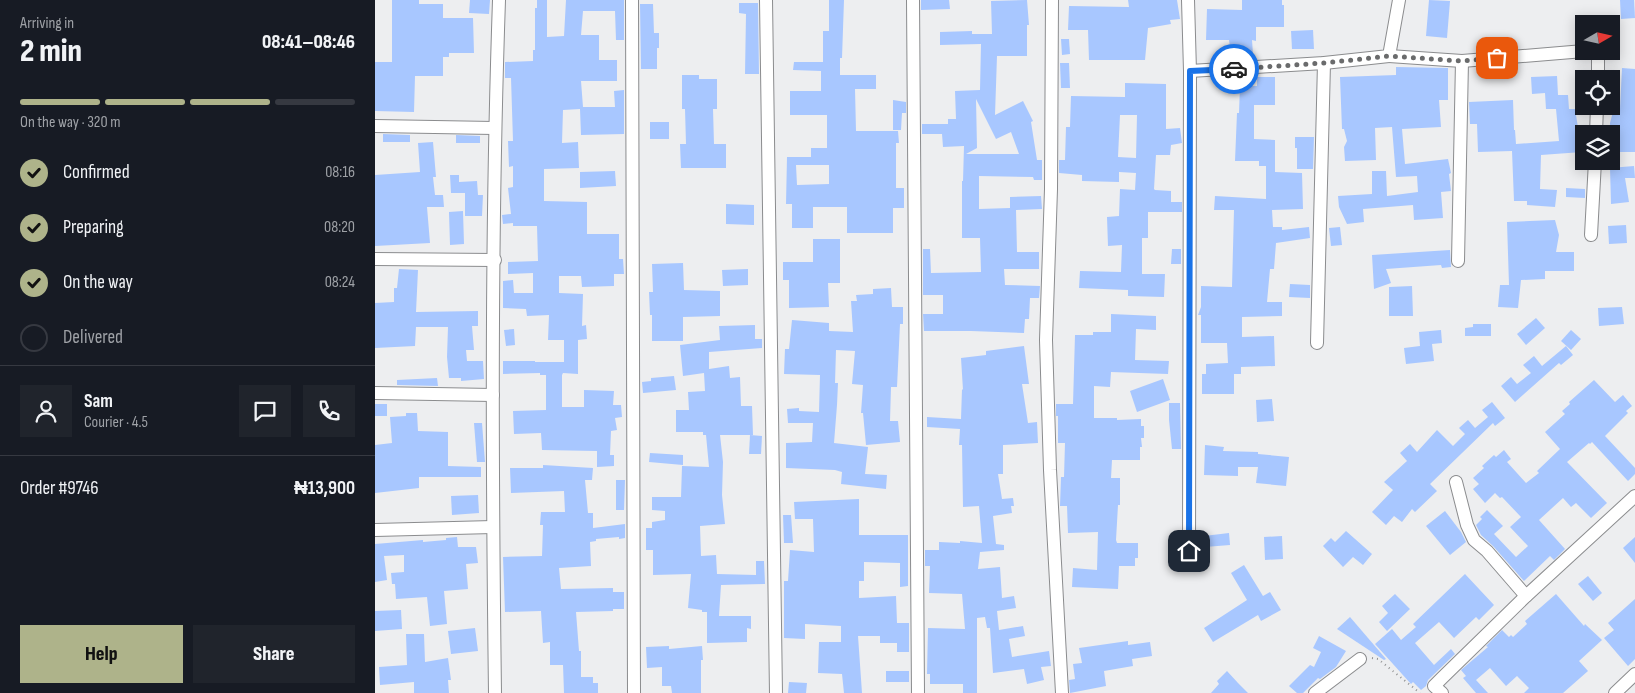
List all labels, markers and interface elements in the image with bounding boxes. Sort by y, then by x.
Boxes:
text: Arriving in [20,14,74,33]
north arrow [1575,15,1620,60]
map controls [1575,15,1620,170]
text: 08:41–08:46 [262,31,355,54]
text: 2 min [20,32,82,71]
pin [1476,37,1518,79]
courier [1209,44,1259,94]
icon: bag [1483,44,1511,72]
icon: car [1220,55,1248,83]
button: locate [1575,70,1620,115]
text: On the way · 320 m [20,113,120,132]
button: layers [1575,125,1620,170]
icon: check [20,159,48,187]
text: Confirmed [63,161,130,184]
text: 08:16 [325,163,355,182]
icon: check [20,214,48,242]
text: Preparing [63,216,124,239]
text: 08:20 [324,218,355,237]
icon: check [20,269,48,297]
text: On the way [63,271,133,294]
text: 08:24 [325,273,355,292]
text: Delivered [63,326,123,349]
button: person [20,385,72,437]
button: chat [239,385,291,437]
button: phone [303,385,355,437]
text: Sam [84,390,113,413]
text: Courier · 4.5 [84,413,148,432]
text: Order #9746 [20,477,99,500]
text: ₦13,900 [294,477,355,500]
pin [1168,530,1210,572]
icon: home [1175,537,1203,565]
button: Help [20,625,183,683]
button: Share [193,625,355,683]

